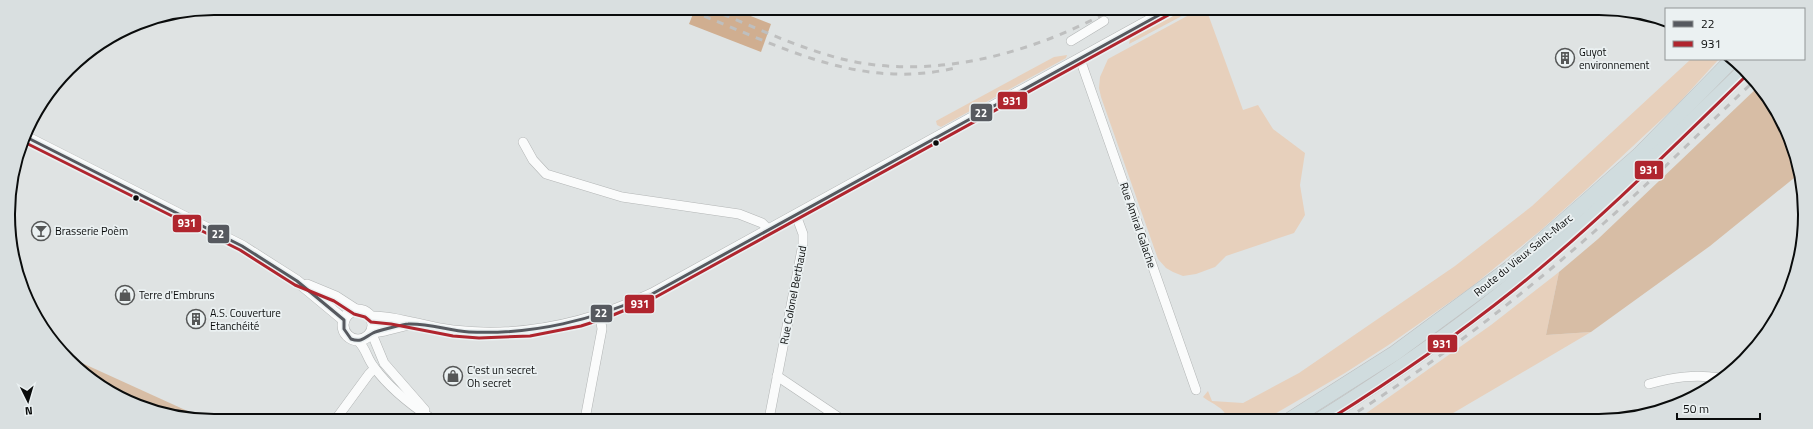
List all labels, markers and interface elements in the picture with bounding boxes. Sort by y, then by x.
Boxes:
legend [1665,8,1805,60]
text: 22 [1701,14,1714,33]
text: 931 [1701,34,1721,53]
place label: Guyot environnement [1579,44,1650,73]
building icon: Guyot environnement [1554,47,1576,69]
line badge: 931 [997,91,1028,110]
text: 931 [1003,93,1021,109]
line badge: 22 [970,103,993,122]
text: 22 [975,105,987,121]
unlabelled marker [931,138,941,148]
line badge: 931 [1634,160,1664,180]
text: 931 [1640,162,1658,178]
street label: Rue Amiral Galache [1116,180,1160,270]
unlabelled marker [131,193,141,203]
street label: Route du Vieux Saint-Marc [1470,210,1576,300]
line badge: 931 [172,214,202,233]
text: 931 [178,215,196,231]
bar icon: Brasserie Poèm [30,220,52,242]
place label: Brasserie Poèm [55,223,128,239]
line badge: 22 [207,224,230,244]
text: 22 [212,226,224,242]
street label: Rue Colonel Berthaud [776,244,810,346]
shop icon: Terre d'Embruns [114,284,136,306]
place label: Terre d'Embruns [139,287,215,303]
line badge: 931 [624,294,655,314]
text: 931 [631,296,649,312]
line badge: 22 [590,304,613,323]
place label: A.S. Couverture Etanchéité [210,305,281,334]
text: 22 [595,305,607,321]
building icon: A.S. Couverture Etanchéité [185,308,207,330]
line badge: 931 [1427,334,1458,353]
text: 931 [1433,336,1451,352]
place label: C'est un secret. Oh secret [467,362,537,391]
shop icon: C'est un secret. Oh secret [442,365,464,387]
north arrow [8,381,48,421]
scale bar [1677,395,1760,421]
text: 50 m [1683,399,1709,418]
text: N [24,403,33,419]

